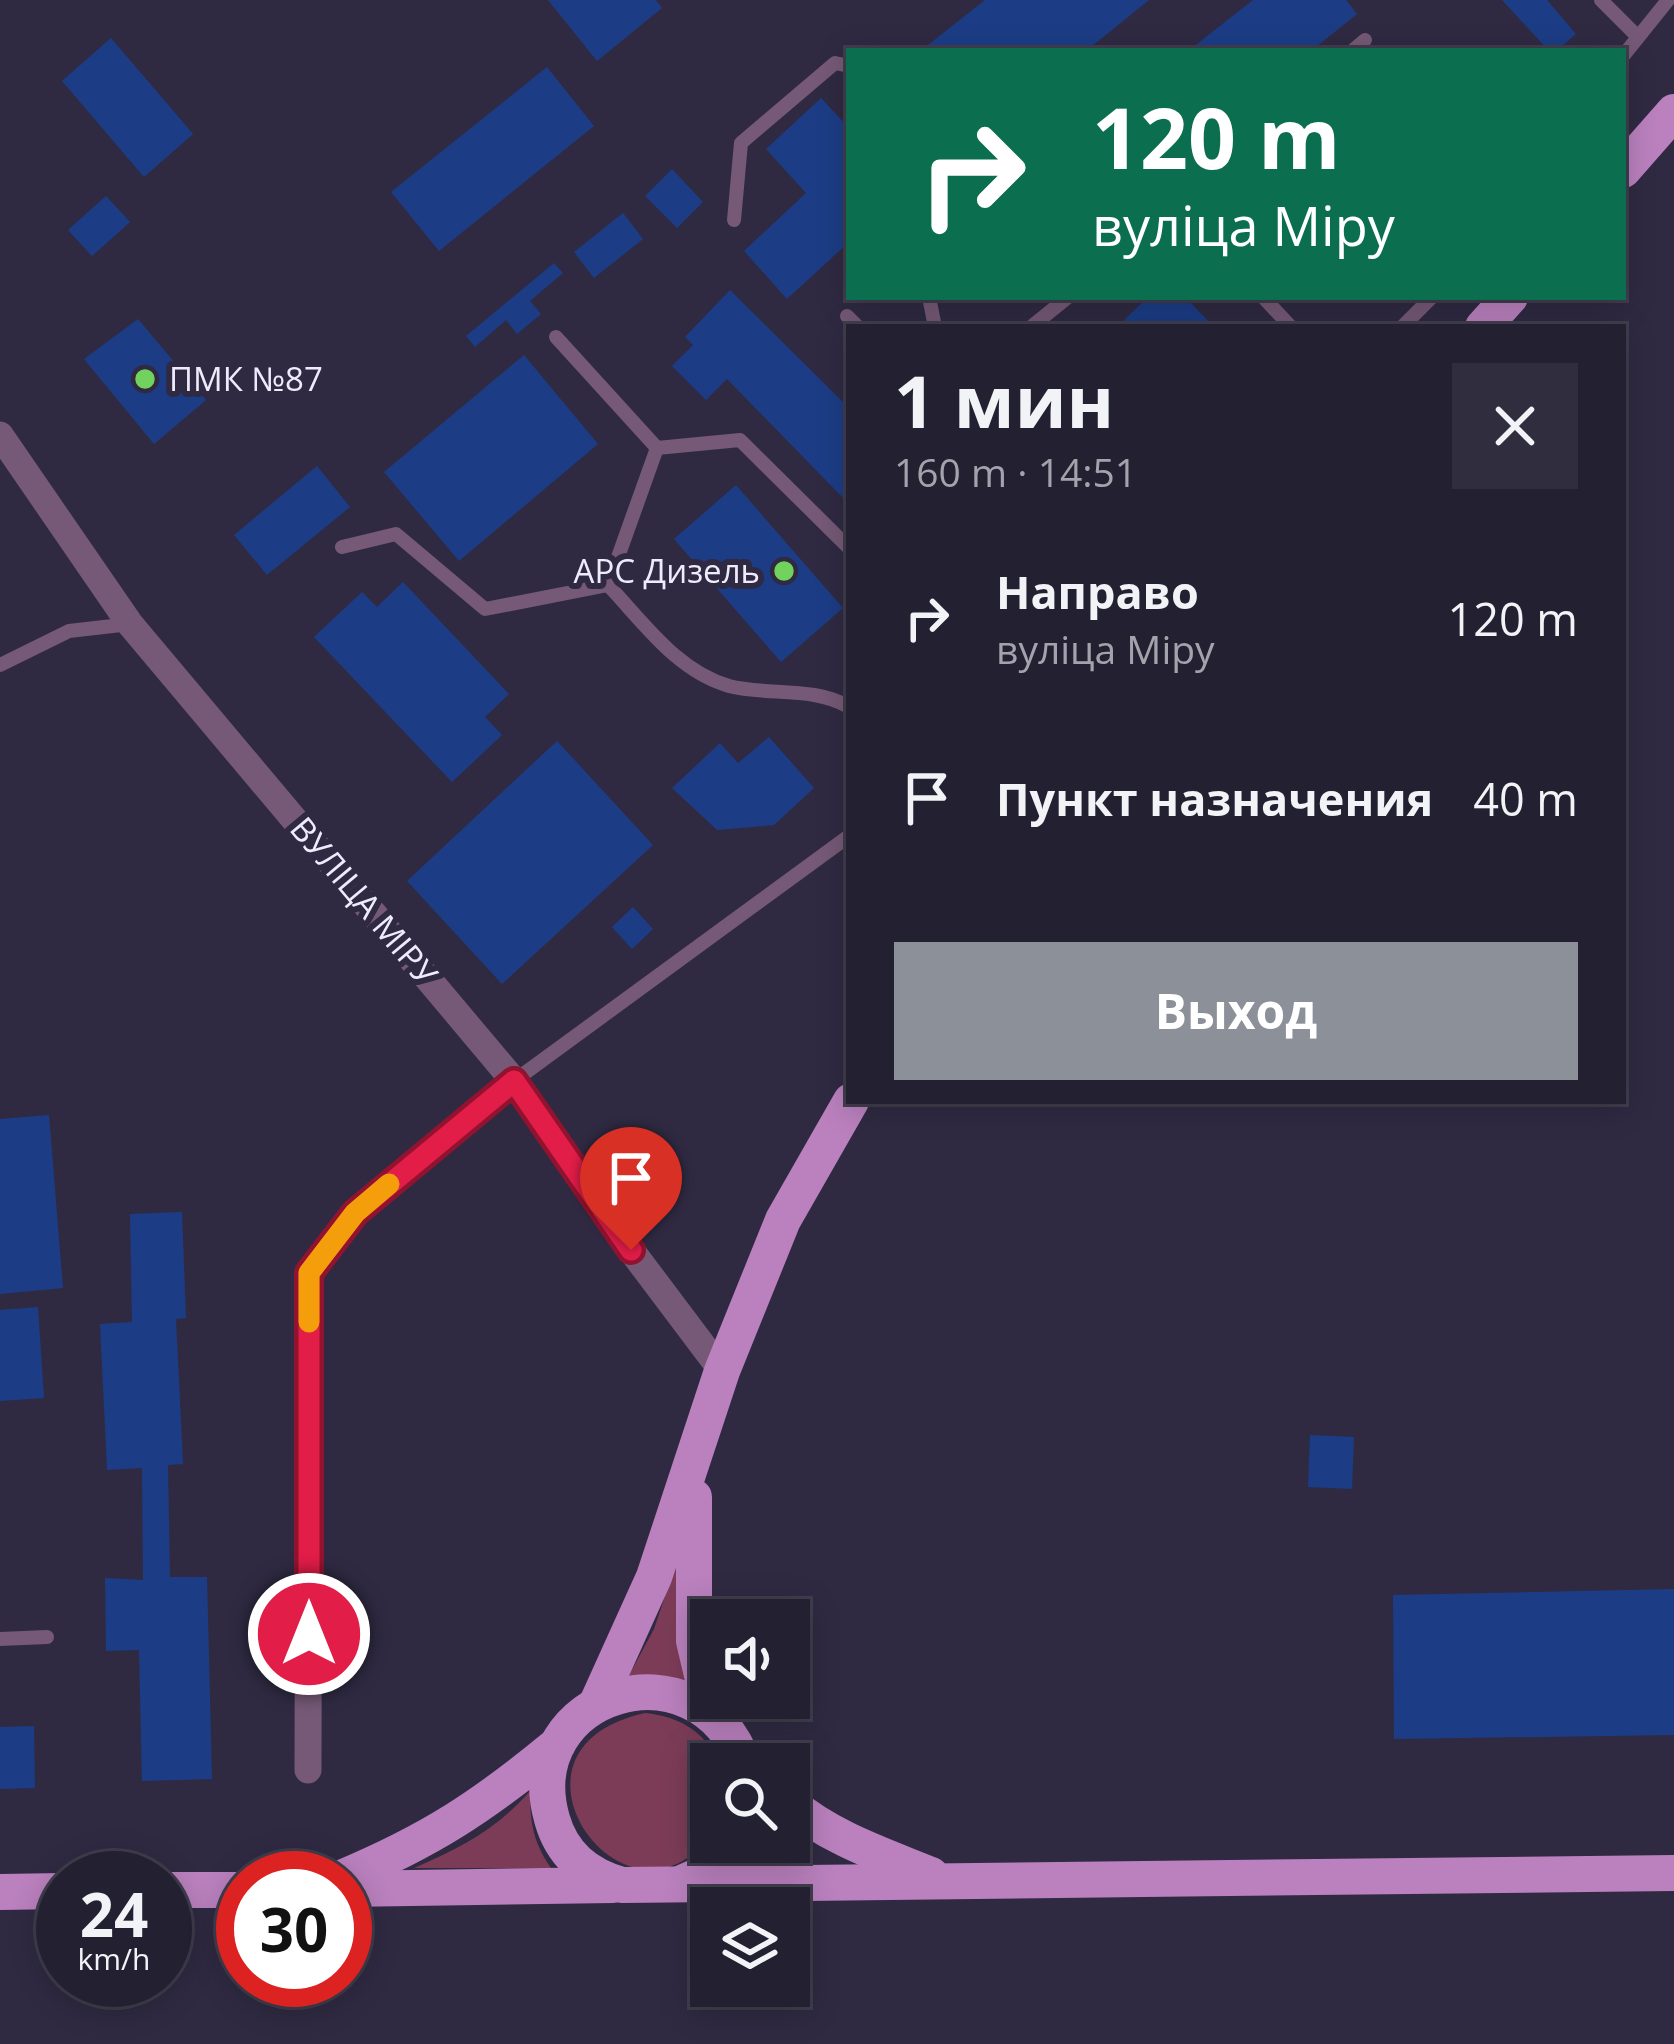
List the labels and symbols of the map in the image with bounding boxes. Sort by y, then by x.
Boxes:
place label: ПМК №87 [169,356,323,401]
marker: ПМК №87 [132,366,158,392]
place label: АРС Дизель [574,548,760,593]
marker: АРС Дизель [771,558,797,584]
street label: ВУЛІЦА МІРУ [281,807,449,995]
pin [580,1127,682,1250]
position arrow [246,1571,372,1697]
speed limit sign: 30 [216,1851,372,2007]

